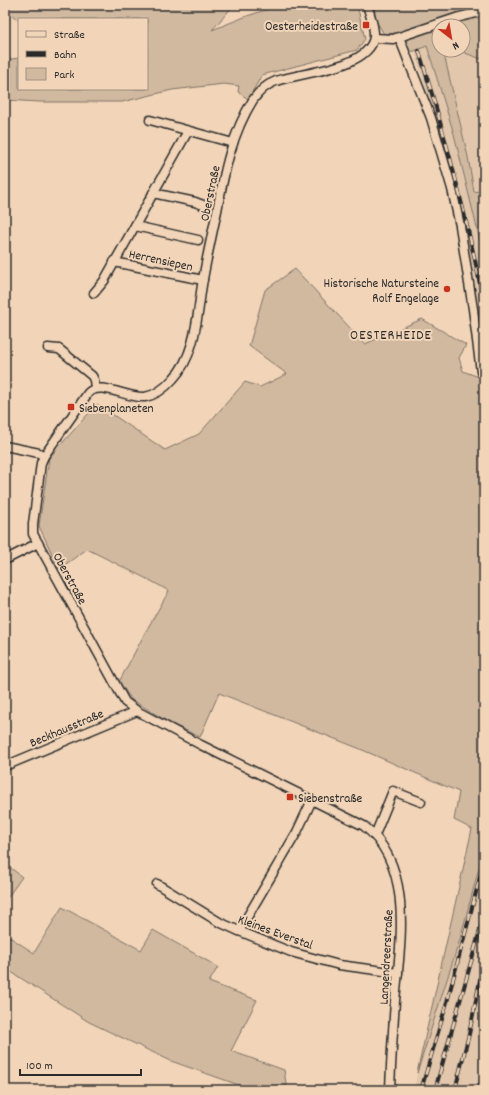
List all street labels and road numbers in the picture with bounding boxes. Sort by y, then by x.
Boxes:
street label: Oberstraße [196,164,227,223]
street label: Herrensiepen [127,245,194,277]
street label: Oberstraße [47,550,91,609]
street label: Beckhausstraße [27,705,107,753]
street label: Langendreerstraße [376,909,399,1005]
street label: Kleines Everstal [235,911,315,956]

